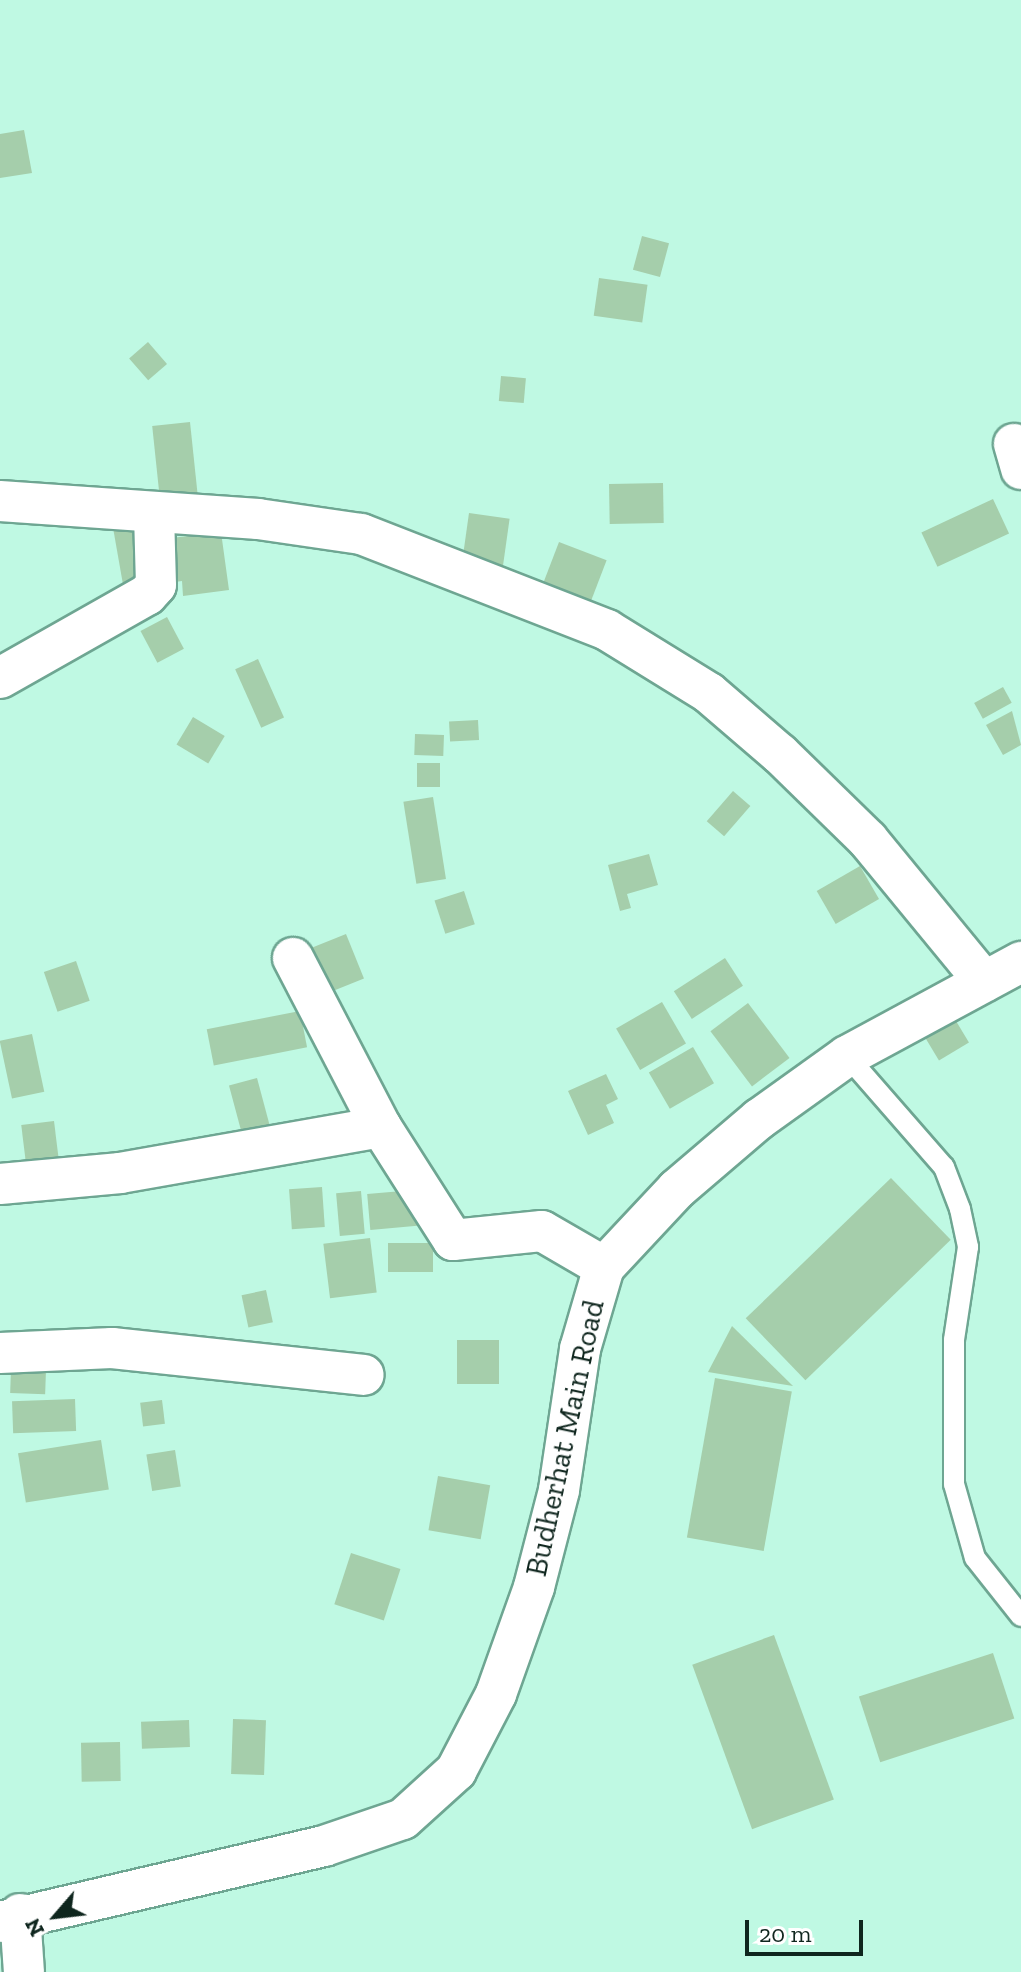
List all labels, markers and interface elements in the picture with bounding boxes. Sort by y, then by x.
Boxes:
street label: Budherhat Main Road [518,1297,612,1579]
north arrow [16,1876,96,1956]
scale bar [749,1904,867,1954]
text: N [19,1914,50,1941]
text: 20 m [759,1919,811,1948]

